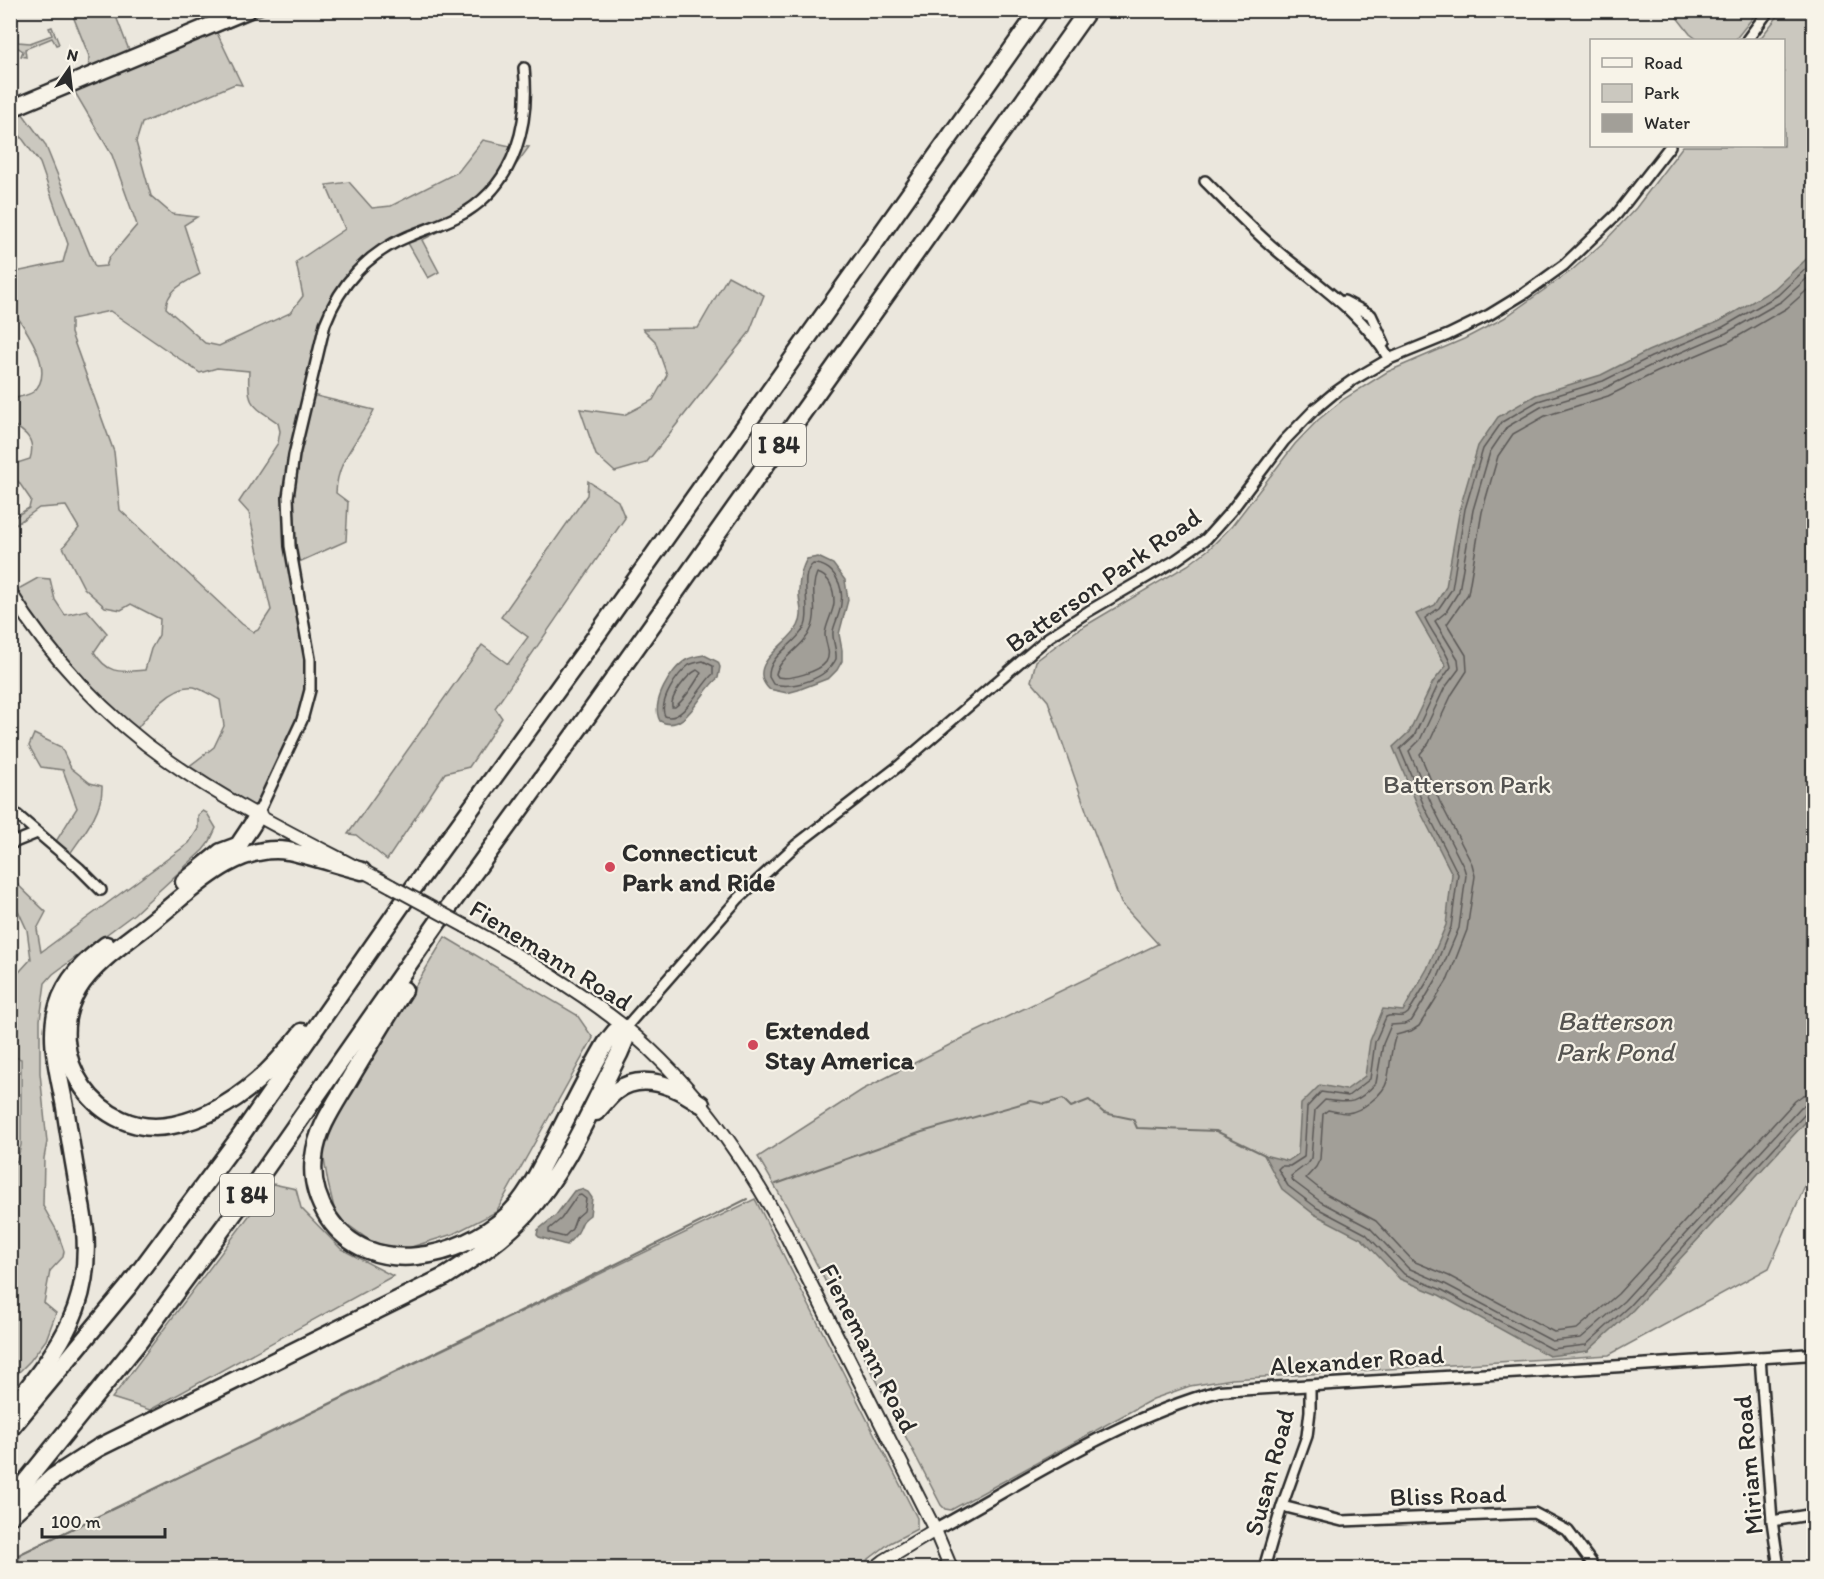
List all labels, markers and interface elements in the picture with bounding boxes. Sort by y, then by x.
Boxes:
north arrow [39,39,99,99]
legend [1590,39,1785,147]
text: N [65,44,80,65]
text: Road [1644,52,1683,74]
text: Park [1644,82,1679,104]
text: Water [1644,112,1690,134]
road number: I 84 [752,424,806,466]
street label: Batterson Park Road [999,501,1207,659]
park label: Batterson Park [1383,768,1551,800]
place label: Connecticut Park and Ride [622,836,775,898]
marker: Connecticut Park and Ride [603,860,617,874]
street label: Fienemann Road [464,892,638,1018]
water label: Batterson Park Pond [1556,1004,1676,1068]
place label: Extended Stay America [765,1014,915,1076]
marker: Extended Stay America [746,1038,760,1052]
road number: I 84 [220,1174,274,1216]
street label: Fienemann Road [813,1258,925,1438]
street label: Alexander Road [1269,1338,1445,1382]
street label: Miriam Road [1726,1394,1770,1536]
street label: Susan Road [1237,1405,1301,1539]
street label: Bliss Road [1389,1477,1508,1513]
scale bar [42,1501,165,1539]
text: 100 m [51,1511,101,1533]

